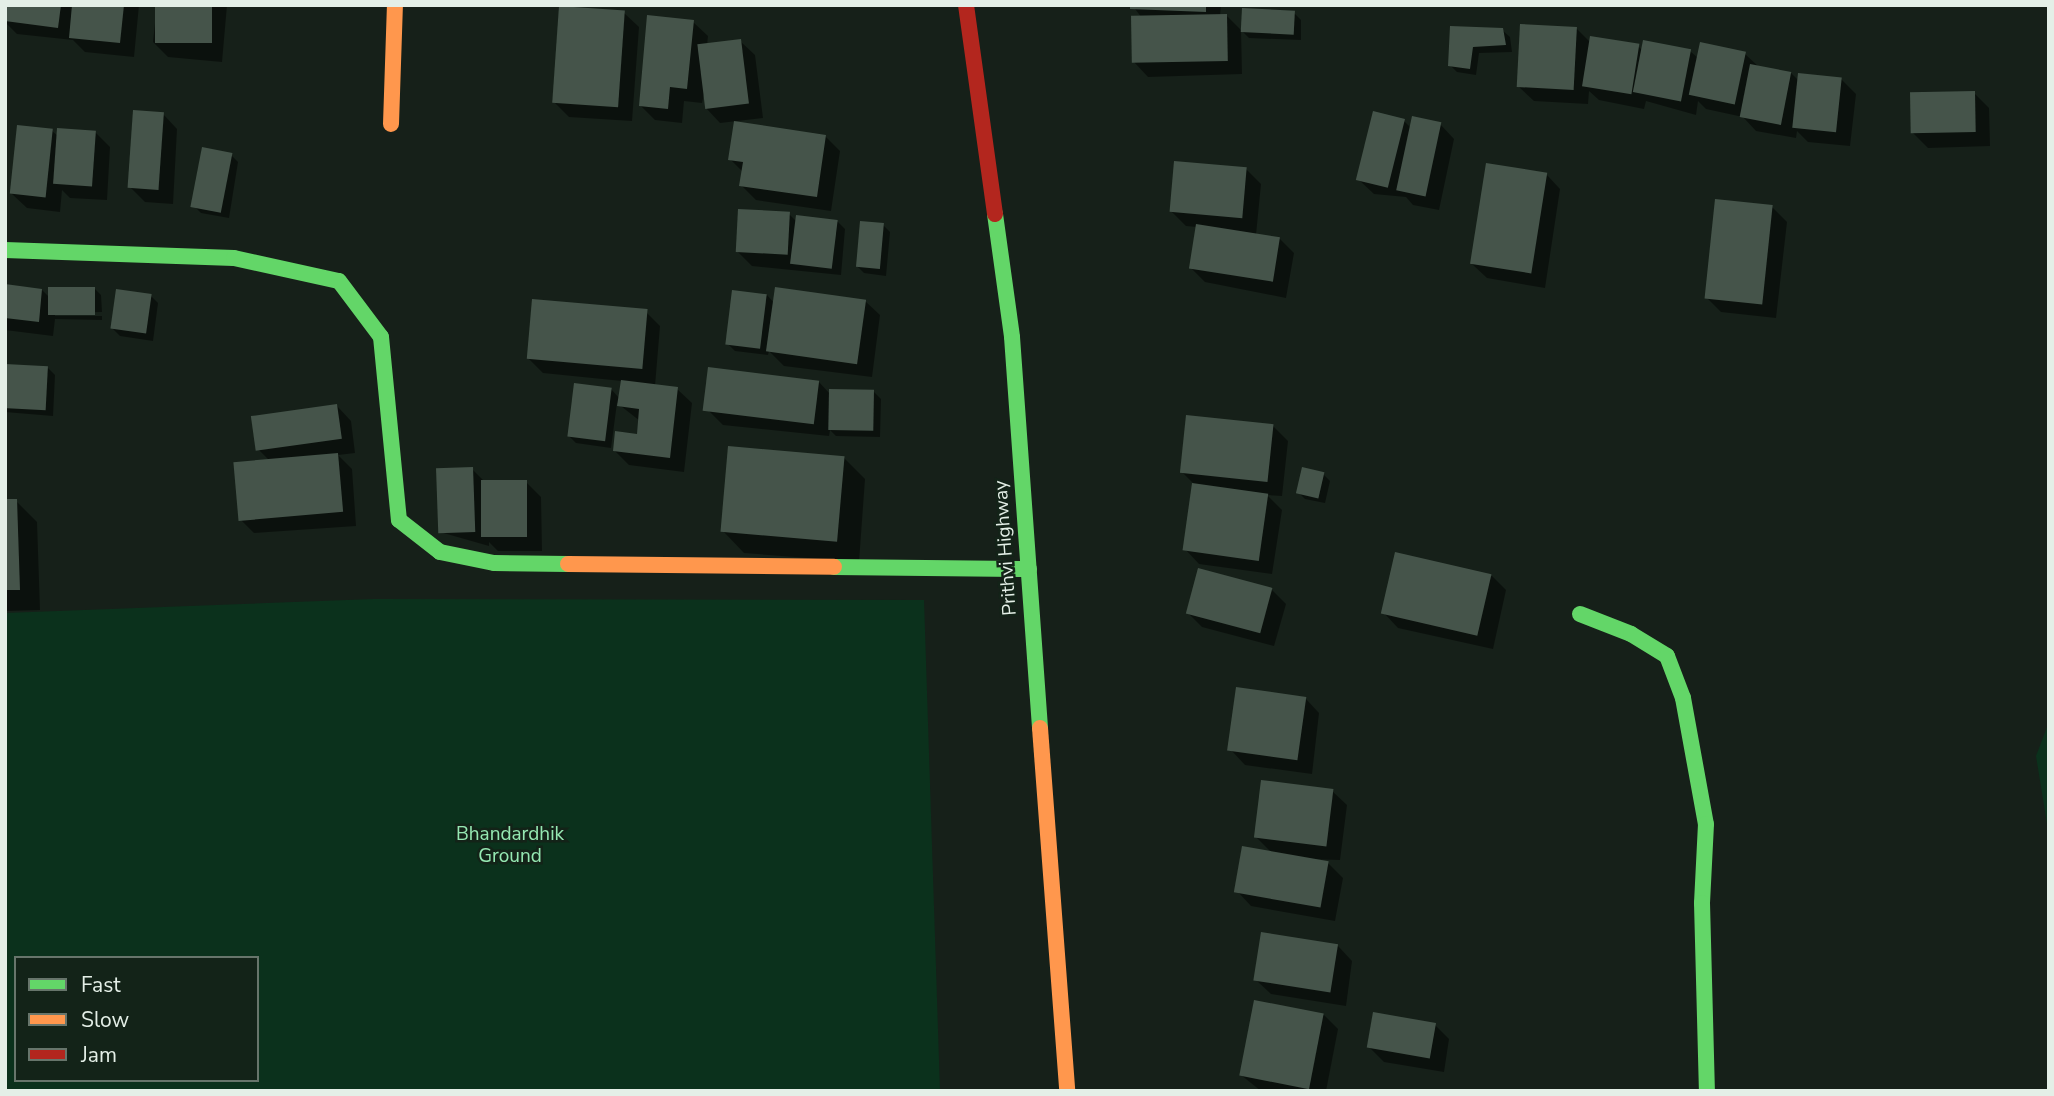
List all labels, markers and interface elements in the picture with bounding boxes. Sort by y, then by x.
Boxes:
street label: Prithvi Highway [990,480,1022,616]
park label: Bhandardhik Ground [456,824,564,868]
legend [14,956,259,1082]
text: Fast [81,971,121,999]
text: Slow [81,1006,129,1034]
text: Jam [81,1041,117,1069]

